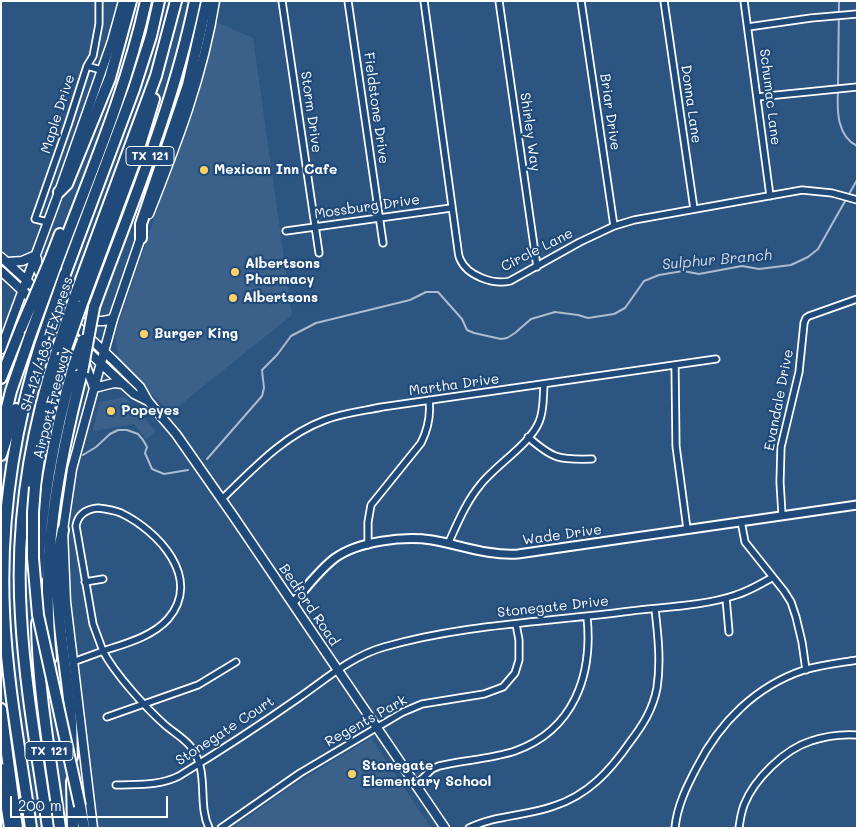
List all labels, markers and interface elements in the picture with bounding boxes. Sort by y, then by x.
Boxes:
street label: Schumac Lane [756,48,784,146]
street label: Fieldstone Drive [360,51,392,165]
street label: Donna Lane [677,64,705,144]
street label: Storm Drive [297,70,325,154]
street label: Maple Drive [37,72,79,156]
street label: Briar Drive [596,73,624,151]
street label: Shirley Way [516,92,544,172]
road number: TX 121 [126,146,174,166]
place label: Mexican Inn Cafe [214,162,337,178]
marker: Mexican Inn Cafe [198,164,210,176]
street label: Mossburg Drive [313,191,421,223]
street label: Circle Lane [498,225,576,275]
water label: Sulphur Branch [661,246,773,274]
place label: Albertsons Pharmacy [245,256,320,288]
marker: Albertsons Pharmacy [229,266,241,278]
street label: SH 121/183 TEXpress [17,275,77,413]
place label: Albertsons [243,290,318,306]
marker: Albertsons [227,292,239,304]
place label: Burger King [154,326,238,342]
marker: Burger King [138,328,150,340]
street label: Airport Freeway [30,345,74,461]
street label: Evandale Drive [761,348,797,452]
street label: Martha Drive [408,370,500,400]
place label: Popeyes [121,403,179,419]
marker: Popeyes [105,405,117,417]
street label: Wade Drive [521,521,603,549]
street label: Bedford Road [275,561,343,649]
street label: Stonegate Drive [496,593,610,621]
street label: Regents Park [322,692,410,750]
street label: Stonegate Court [173,693,277,769]
road number: TX 121 [25,741,73,760]
place label: Stonegate Elementary School [362,758,491,790]
marker: Stonegate Elementary School [346,768,358,780]
scale bar [12,786,170,818]
text: 200 m [18,795,62,815]

